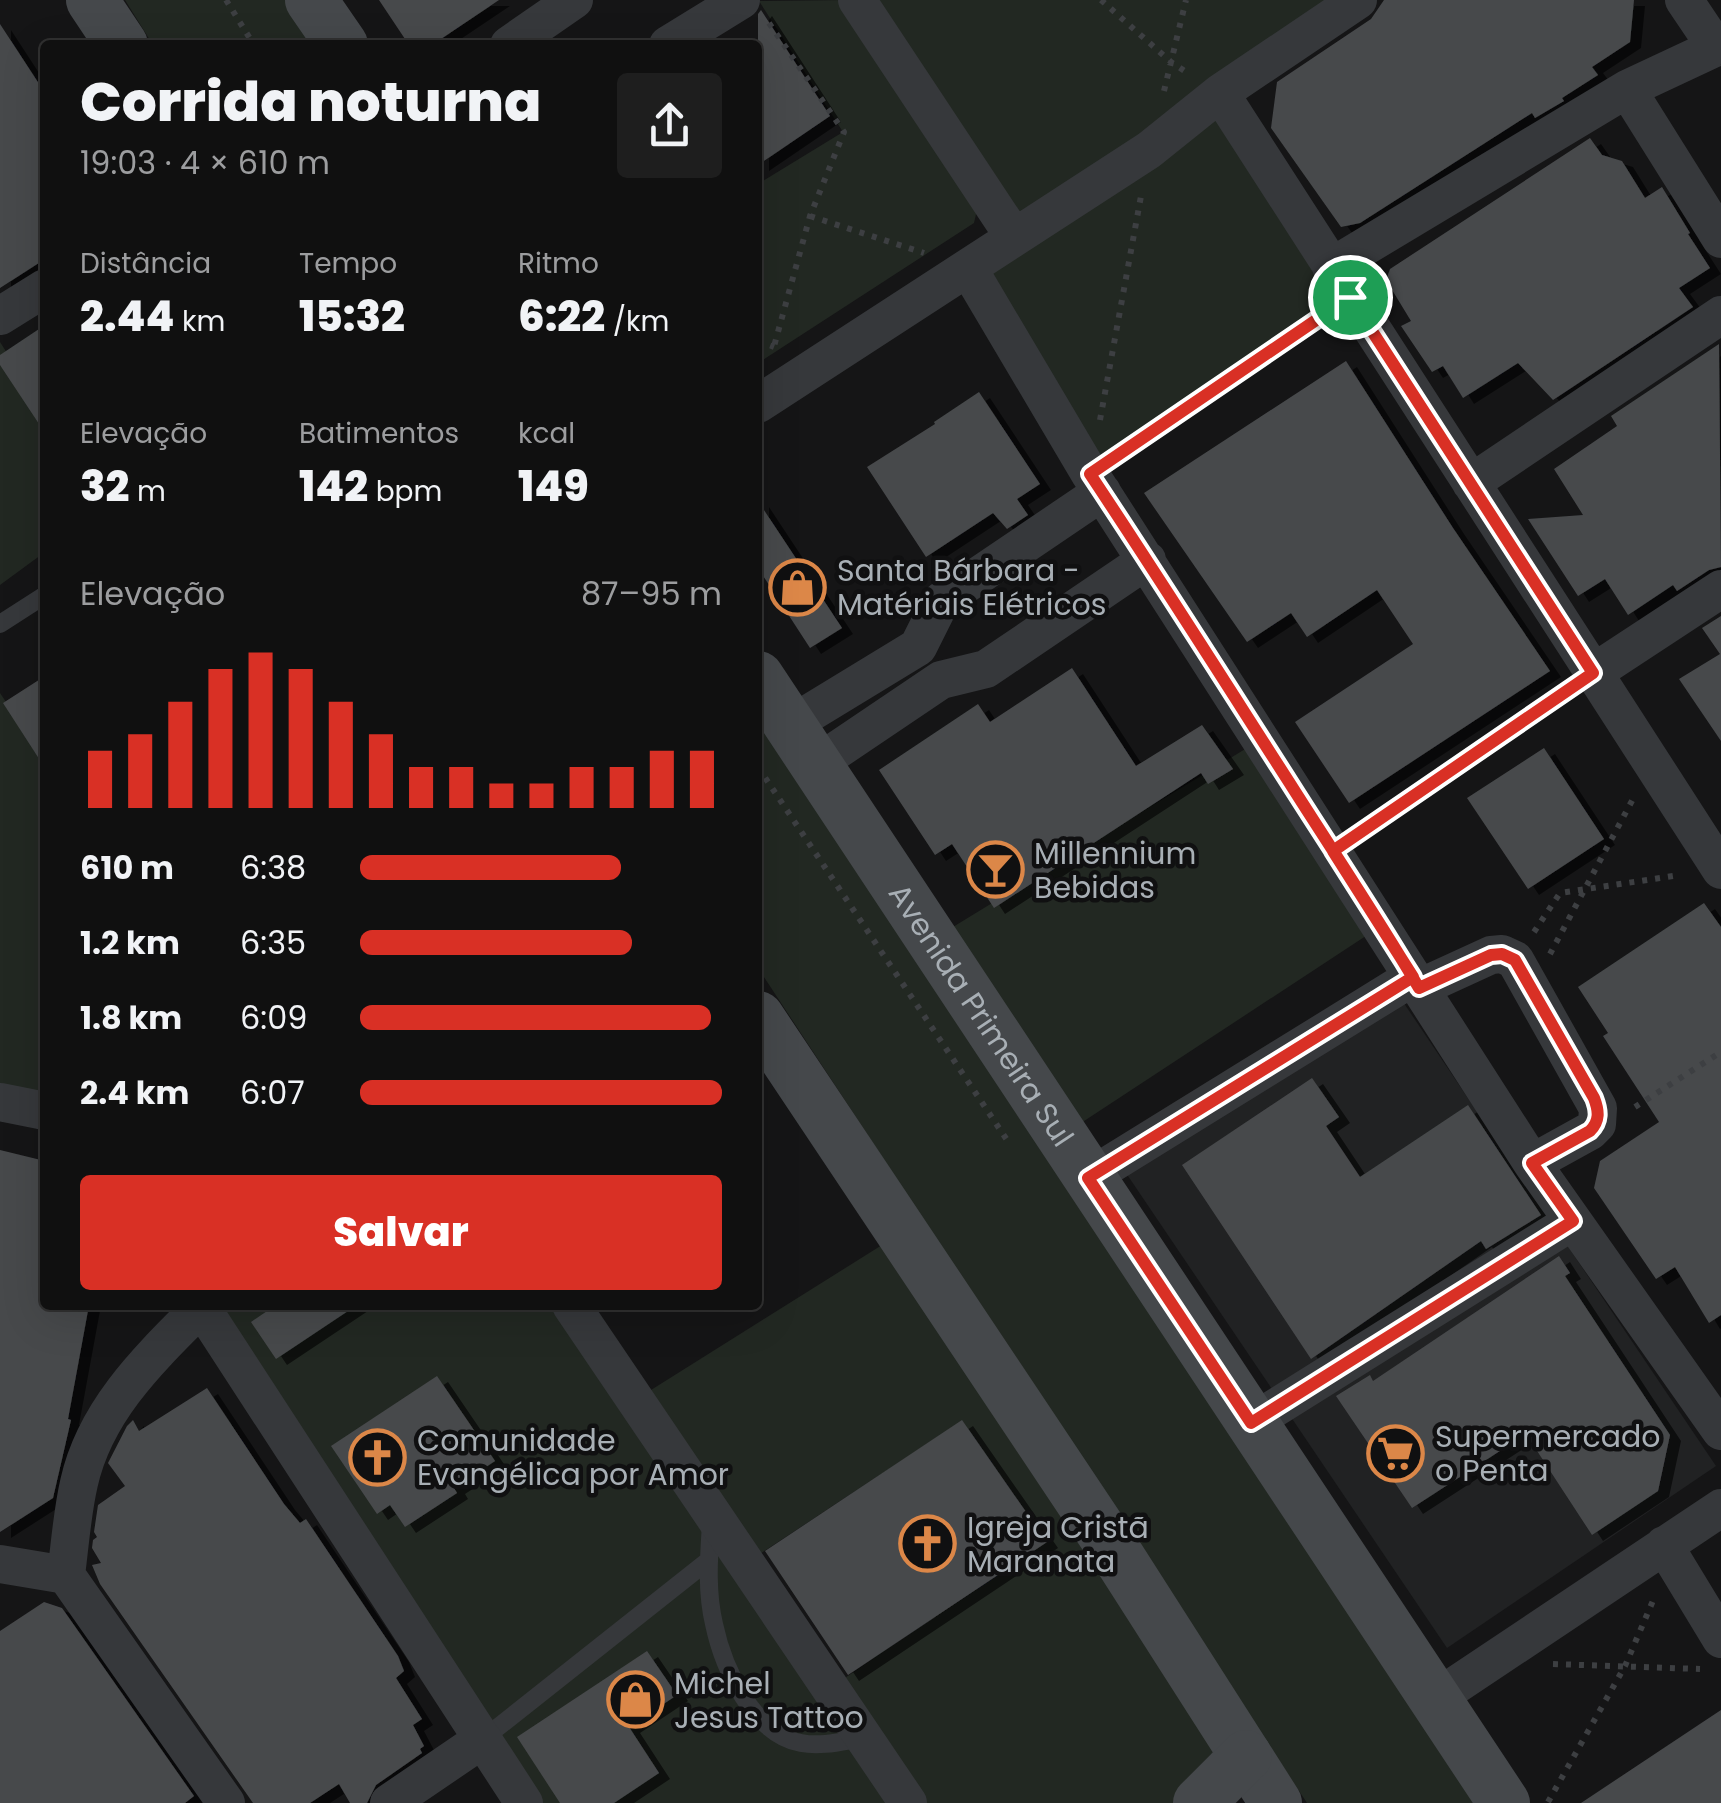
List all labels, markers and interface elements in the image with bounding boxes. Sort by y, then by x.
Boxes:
text: Corrida noturna [80,63,541,140]
button: share [617,73,722,178]
text: 19:03 · 4 × 610 m [80,140,330,185]
text: Distância [80,244,211,283]
text: Tempo [299,244,397,283]
text: Ritmo [518,244,599,283]
pin [1308,255,1393,340]
icon: arrive [1323,270,1378,325]
text: 2.44 [80,287,175,346]
text: 15:32 [299,287,405,346]
text: 6:22 [518,287,605,346]
text: km [175,302,225,341]
text: /km [605,302,669,341]
text: Elevação [80,414,207,453]
text: Batimentos [299,414,459,453]
text: kcal [518,414,575,453]
text: 32 [80,457,130,516]
text: 142 [299,457,368,516]
text: 149 [518,457,589,516]
text: m [130,472,166,511]
text: bpm [368,472,442,511]
place label: Santa Bárbara - Matériais Elétricos [837,549,1106,626]
shop icon: Santa Bárbara - Matériais Elétricos [768,557,828,617]
text: Elevação [80,571,225,616]
text: 87–95 m [581,571,722,616]
place label: Millennium Bebidas [1034,832,1196,909]
bar icon: Millennium Bebidas [965,840,1025,900]
text: 610 m [80,845,174,890]
text: 6:38 [240,845,306,890]
street label: Avenida Primeira Sul [879,875,1085,1155]
text: 1.2 km [80,920,180,965]
text: 6:35 [240,920,306,965]
text: 1.8 km [80,995,182,1040]
text: 6:09 [240,995,307,1040]
text: 2.4 km [80,1070,189,1115]
text: 6:07 [240,1070,305,1115]
button: Salvar [80,1175,722,1290]
place label: Supermercado o Penta [1435,1415,1661,1492]
place label: Comunidade Evangélica por Amor [417,1419,729,1496]
supermarket icon: Supermercado o Penta [1366,1423,1426,1483]
church icon: Comunidade Evangélica por Amor [348,1427,408,1487]
place label: Igreja Cristã Maranata [967,1506,1149,1583]
church icon: Igreja Cristã Maranata [898,1514,958,1574]
place label: Michel Jesus Tattoo [674,1662,864,1739]
shop icon: Michel Jesus Tattoo [605,1670,665,1730]

